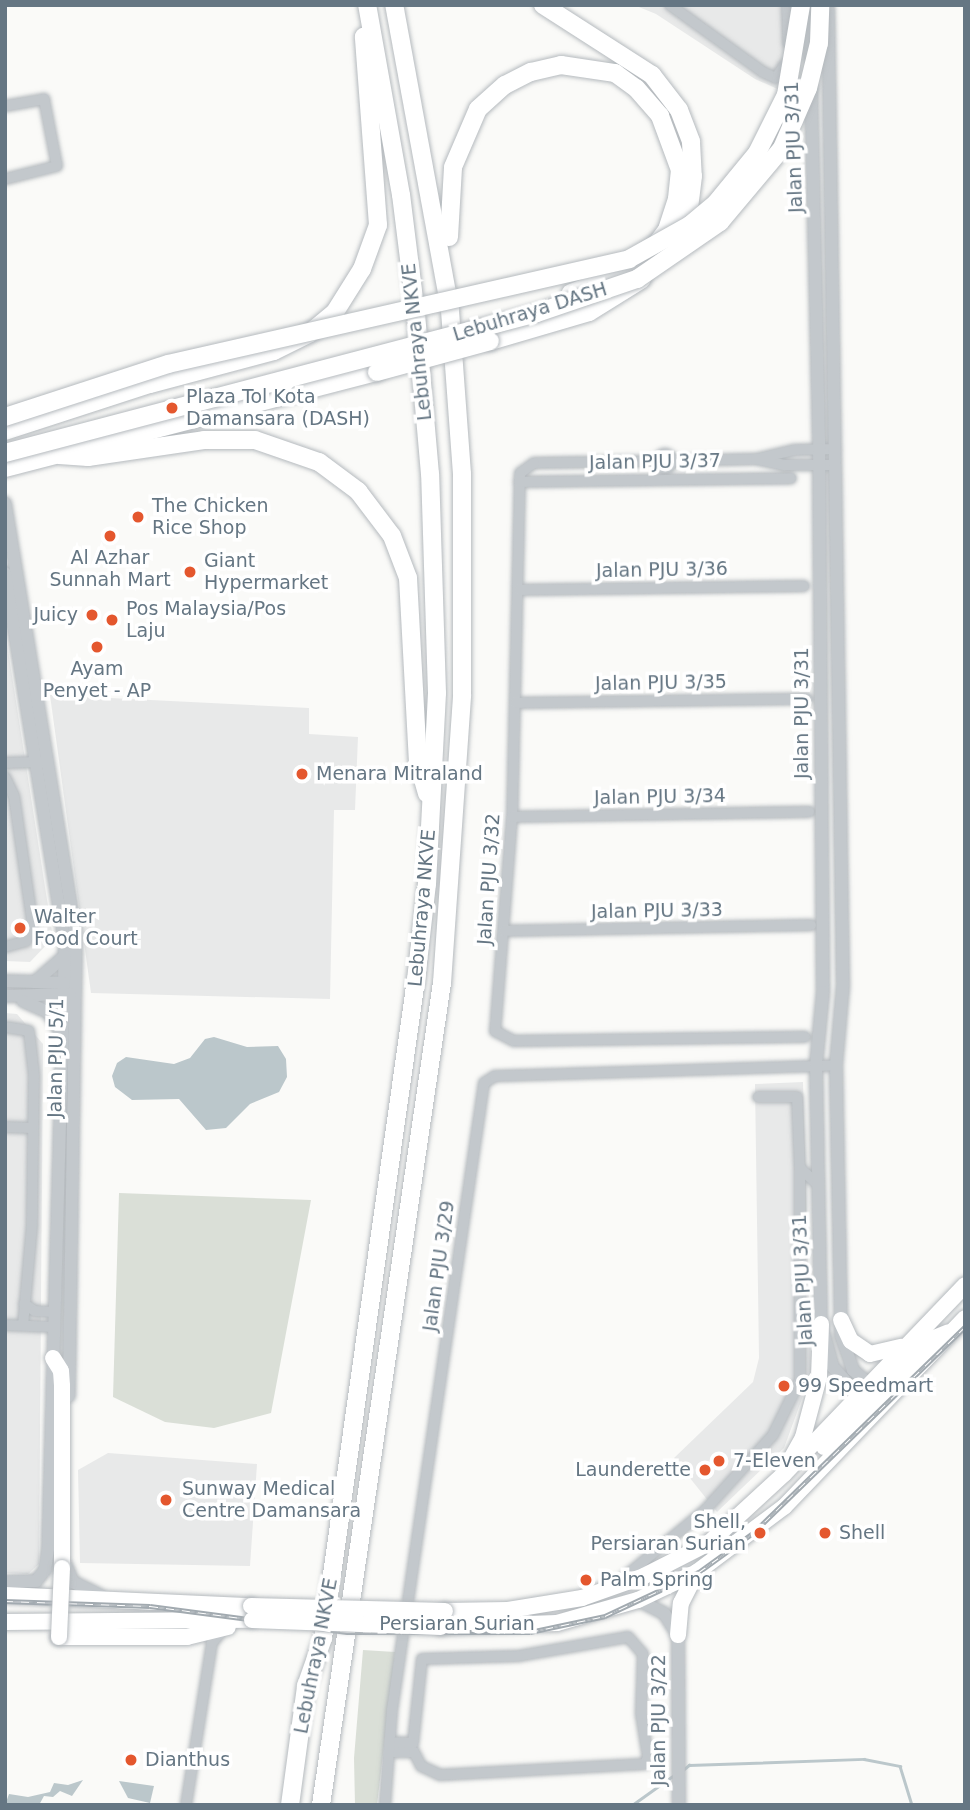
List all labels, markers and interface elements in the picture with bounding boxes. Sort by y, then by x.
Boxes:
street label: Jalan PJU 3/31 [780,81,808,213]
street label: Lebuhraya NKVE [397,262,437,422]
street label: Lebuhraya DASH [450,278,610,346]
place label: Plaza Tol Kota Damansara (DASH) [186,386,370,430]
marker: Plaza Tol Kota Damansara (DASH) [164,400,180,416]
street label: Jalan PJU 3/37 [589,449,721,475]
place label: The Chicken Rice Shop [152,495,268,539]
marker: The Chicken Rice Shop [130,509,146,525]
marker: Al Azhar Sunnah Mart [102,528,118,544]
place label: Al Azhar Sunnah Mart [49,547,171,591]
place label: Giant Hypermarket [204,550,328,594]
street label: Jalan PJU 3/36 [596,557,728,583]
marker: Giant Hypermarket [182,564,198,580]
place label: Pos Malaysia/Pos Laju [126,598,286,642]
place label: Juicy [33,604,78,626]
marker: Juicy [84,607,100,623]
marker: Pos Malaysia/Pos Laju [104,612,120,628]
marker: Ayam Penyet - AP [89,639,105,655]
street label: Jalan PJU 3/31 [791,647,813,779]
place label: Ayam Penyet - AP [43,658,151,702]
street label: Jalan PJU 3/35 [595,670,727,696]
place label: Menara Mitraland [316,763,483,785]
marker: Menara Mitraland [294,766,310,782]
street label: Jalan PJU 3/34 [594,784,726,810]
street label: Jalan PJU 3/32 [473,812,505,946]
street label: Lebuhraya NKVE [404,828,440,988]
street label: Jalan PJU 3/33 [591,898,723,924]
place label: Walter Food Court [34,906,138,950]
marker: Walter Food Court [12,920,28,936]
street label: Jalan PJU 5/1 [44,998,68,1118]
street label: Jalan PJU 3/29 [419,1199,459,1333]
street label: Jalan PJU 3/31 [788,1214,818,1346]
place label: 99 Speedmart [798,1375,933,1397]
marker: 99 Speedmart [776,1378,792,1394]
place label: 7-Eleven [733,1450,816,1472]
marker: 7-Eleven [711,1453,727,1469]
place label: Launderette [575,1459,691,1481]
marker: Launderette [697,1462,713,1478]
place label: Sunway Medical Centre Damansara [182,1478,361,1522]
marker: Sunway Medical Centre Damansara [156,1490,176,1510]
place label: Shell, Persiaran Surian [590,1511,746,1555]
place label: Shell [839,1522,885,1544]
marker: Shell, Persiaran Surian [752,1525,768,1541]
marker: Shell [817,1525,833,1541]
place label: Palm Spring [600,1569,713,1591]
marker: Palm Spring [578,1572,594,1588]
street label: Lebuhraya NKVE [290,1576,342,1736]
street label: Persiaran Surian [379,1613,535,1635]
street label: Jalan PJU 3/22 [648,1654,670,1786]
place label: Dianthus [145,1749,230,1771]
marker: Dianthus [123,1752,139,1768]

